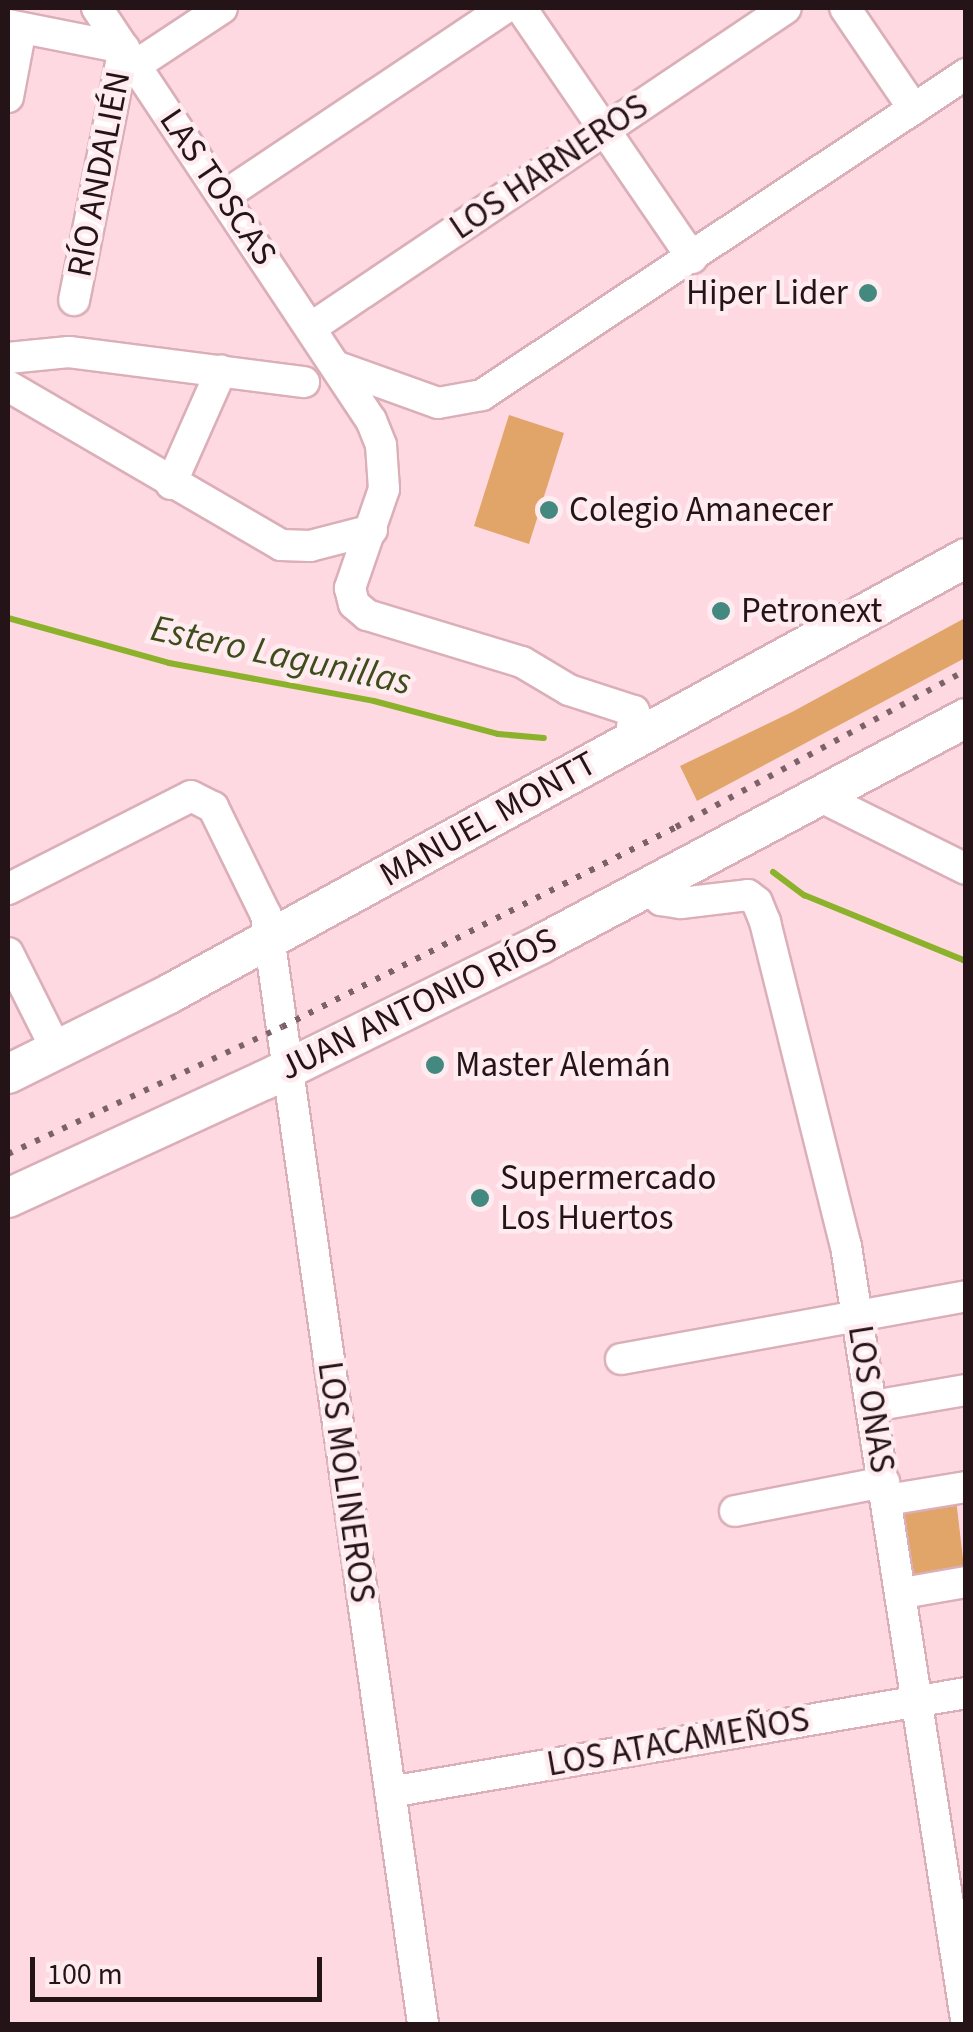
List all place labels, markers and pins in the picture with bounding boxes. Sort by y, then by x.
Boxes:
place label: Hiper Lider [686,272,848,314]
marker: Hiper Lider [857,282,879,304]
place label: Colegio Amanecer [569,489,833,531]
marker: Colegio Amanecer [538,499,560,521]
place label: Petronext [741,590,882,632]
marker: Petronext [710,600,732,622]
place label: Master Alemán [455,1044,671,1086]
marker: Master Alemán [424,1054,446,1076]
place label: Supermercado Los Huertos [500,1157,716,1239]
marker: Supermercado Los Huertos [469,1187,491,1209]

